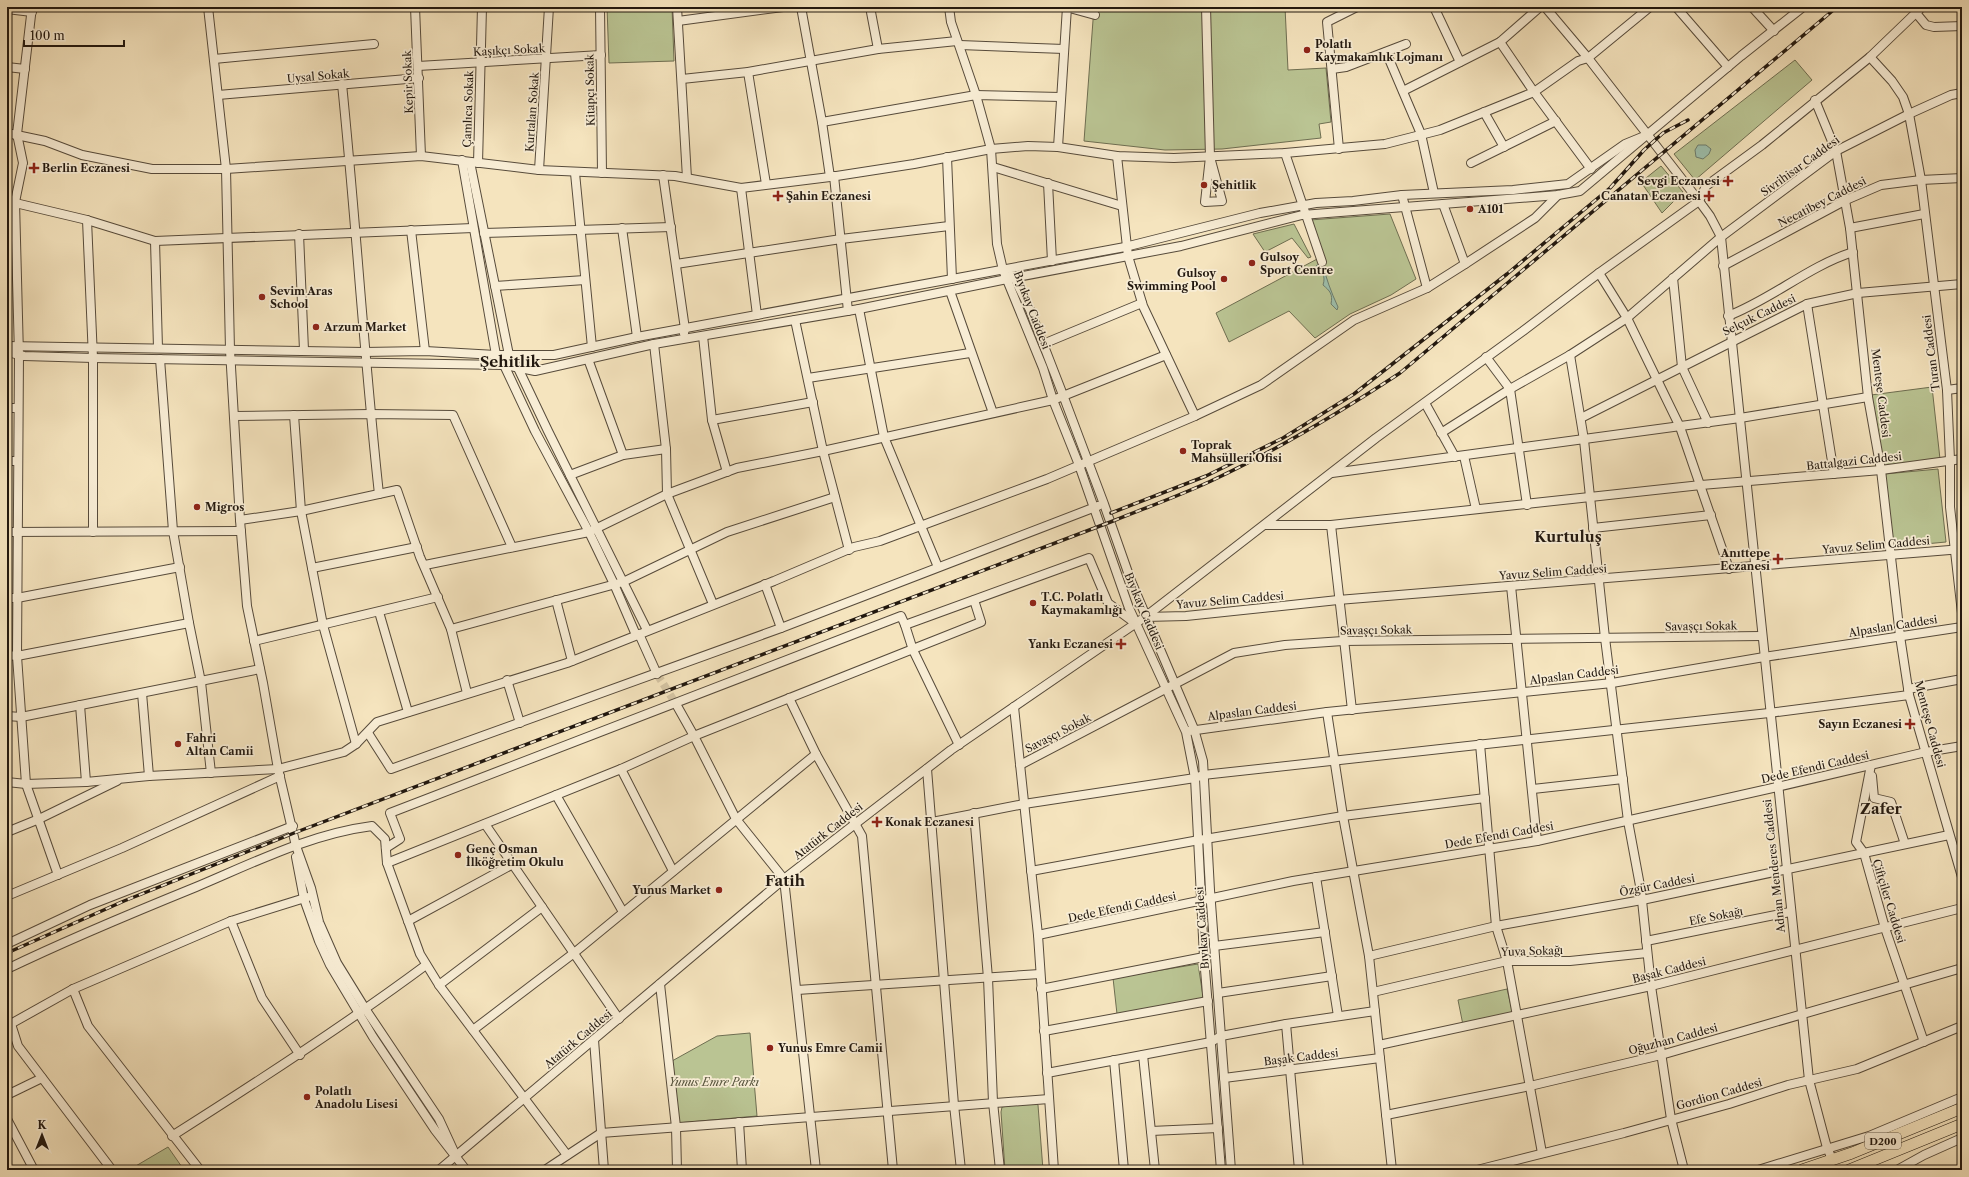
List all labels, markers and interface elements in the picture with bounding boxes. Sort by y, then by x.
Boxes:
scale bar [24,22,124,48]
text: 100 m [30,28,65,43]
place label: Polatlı Kaymakamlık Lojmanı [1315,37,1443,64]
street label: Kaşıkçı Sokak [473,41,546,59]
marker: Polatlı Kaymakamlık Lojmanı [1302,45,1312,55]
street label: Kepir Sokak [400,49,416,114]
street label: Kitapçı Sokak [582,53,598,126]
street label: Uysal Sokak [286,66,350,86]
street label: Çamlıca Sokak [460,70,476,148]
street label: Kurtalan Sokak [522,71,542,152]
street label: Sivrihisar Caddesi [1758,132,1843,199]
place label: Berlin Eczanesi [42,161,130,175]
marker: Berlin Eczanesi [29,163,39,173]
street label: Necatibey Caddesi [1776,173,1869,230]
place label: Sevgi Eczanesi [1637,174,1720,188]
marker: Sevgi Eczanesi [1723,176,1733,186]
place label: Şehitlik [1212,178,1257,192]
marker: Şehitlik [1199,180,1209,190]
place label: Şahin Eczanesi [786,189,871,203]
place label: Canatan Eczanesi [1601,189,1701,203]
marker: Şahin Eczanesi [773,191,783,201]
marker: Canatan Eczanesi [1704,191,1714,201]
place label: A101 [1477,202,1504,216]
marker: A101 [1465,204,1475,214]
place label: Gulsoy Sport Centre [1260,250,1334,277]
marker: Gulsoy Sport Centre [1247,258,1257,268]
place label: Gulsoy Swimming Pool [1127,266,1216,293]
street label: Bıyıkay Caddesi [1011,269,1054,352]
marker: Gulsoy Swimming Pool [1219,274,1229,284]
place label: Sevim Aras School [270,284,333,311]
street label: Selçuk Caddesi [1720,291,1798,339]
marker: Sevim Aras School [257,292,267,302]
street label: Turan Caddesi [1919,313,1943,392]
place label: Arzum Market [323,320,407,334]
marker: Arzum Market [311,322,321,332]
street label: Menteşe Caddesi [1869,348,1893,439]
district label: Şehitlik [480,352,541,371]
place label: Toprak Mahsülleri Ofisi [1191,438,1282,465]
marker: Toprak Mahsülleri Ofisi [1178,446,1188,456]
street label: Battalgazi Caddesi [1806,449,1903,473]
place label: Migros [205,500,244,514]
marker: Migros [192,502,202,512]
district label: Kurtuluş [1534,527,1602,546]
street label: Yavuz Selim Caddesi [1821,533,1931,557]
place label: Anıttepe Eczanesi [1720,546,1770,573]
marker: Anıttepe Eczanesi [1773,554,1783,564]
street label: Yavuz Selim Caddesi [1498,561,1608,583]
street label: Bıyıkay Caddesi [1121,570,1167,652]
street label: Yavuz Selim Caddesi [1175,588,1285,612]
place label: T.C. Polatlı Kaymakamlığı [1041,590,1123,617]
marker: T.C. Polatlı Kaymakamlığı [1028,598,1038,608]
street label: Alpaslan Caddesi [1847,612,1939,640]
street label: Savaşçı Sokak [1665,618,1738,634]
street label: Savaşçı Sokak [1340,622,1413,638]
place label: Yankı Eczanesi [1027,637,1113,651]
marker: Yankı Eczanesi [1116,639,1126,649]
street label: Alpaslan Caddesi [1528,663,1620,688]
street label: Menteşe Caddesi [1912,679,1949,770]
street label: Alpaslan Caddesi [1206,699,1298,724]
street label: Savaşçı Sokak [1023,710,1094,756]
place label: Sayın Eczanesi [1818,717,1902,731]
marker: Sayın Eczanesi [1905,719,1915,729]
place label: Fahri Altan Camii [185,731,254,758]
marker: Fahri Altan Camii [173,739,183,749]
street label: Dede Efendi Caddesi [1760,748,1871,786]
street label: Adnan Menderes Caddesi [1760,798,1788,935]
street label: Atatürk Caddesi [790,799,866,863]
district label: Zafer [1860,799,1903,818]
place label: Konak Eczanesi [885,815,974,829]
marker: Konak Eczanesi [872,817,882,827]
street label: Dede Efendi Caddesi [1443,818,1555,851]
place label: Genç Osman İlköğretim Okulu [466,842,564,869]
marker: Genç Osman İlköğretim Okulu [453,850,463,860]
street label: Çiftçiler Caddesi [1870,857,1909,945]
street label: Özgür Caddesi [1618,870,1697,899]
district label: Fatih [765,871,806,890]
place label: Yunus Market [632,883,712,897]
marker: Yunus Market [714,885,724,895]
street label: Bıyıkay Caddesi [1192,886,1212,970]
street label: Dede Efendi Caddesi [1067,889,1178,925]
street label: Efe Sokağı [1688,904,1745,928]
street label: Yuva Sokağı [1500,943,1564,959]
street label: Başak Caddesi [1631,954,1708,986]
street label: Atatürk Caddesi [541,1006,615,1072]
street label: Oğuzhan Caddesi [1627,1020,1720,1058]
place label: Yunus Emre Camii [777,1041,883,1055]
marker: Yunus Emre Camii [765,1043,775,1053]
street label: Başak Caddesi [1263,1045,1340,1069]
park label: Yunus Emre Parkı [669,1075,760,1089]
street label: Gordion Caddesi [1674,1075,1764,1113]
place label: Polatlı Anadolu Lisesi [314,1084,398,1111]
marker: Polatlı Anadolu Lisesi [302,1092,312,1102]
north arrow [22,1115,62,1155]
text: K [38,1118,48,1132]
road number: D200 [1865,1133,1901,1149]

